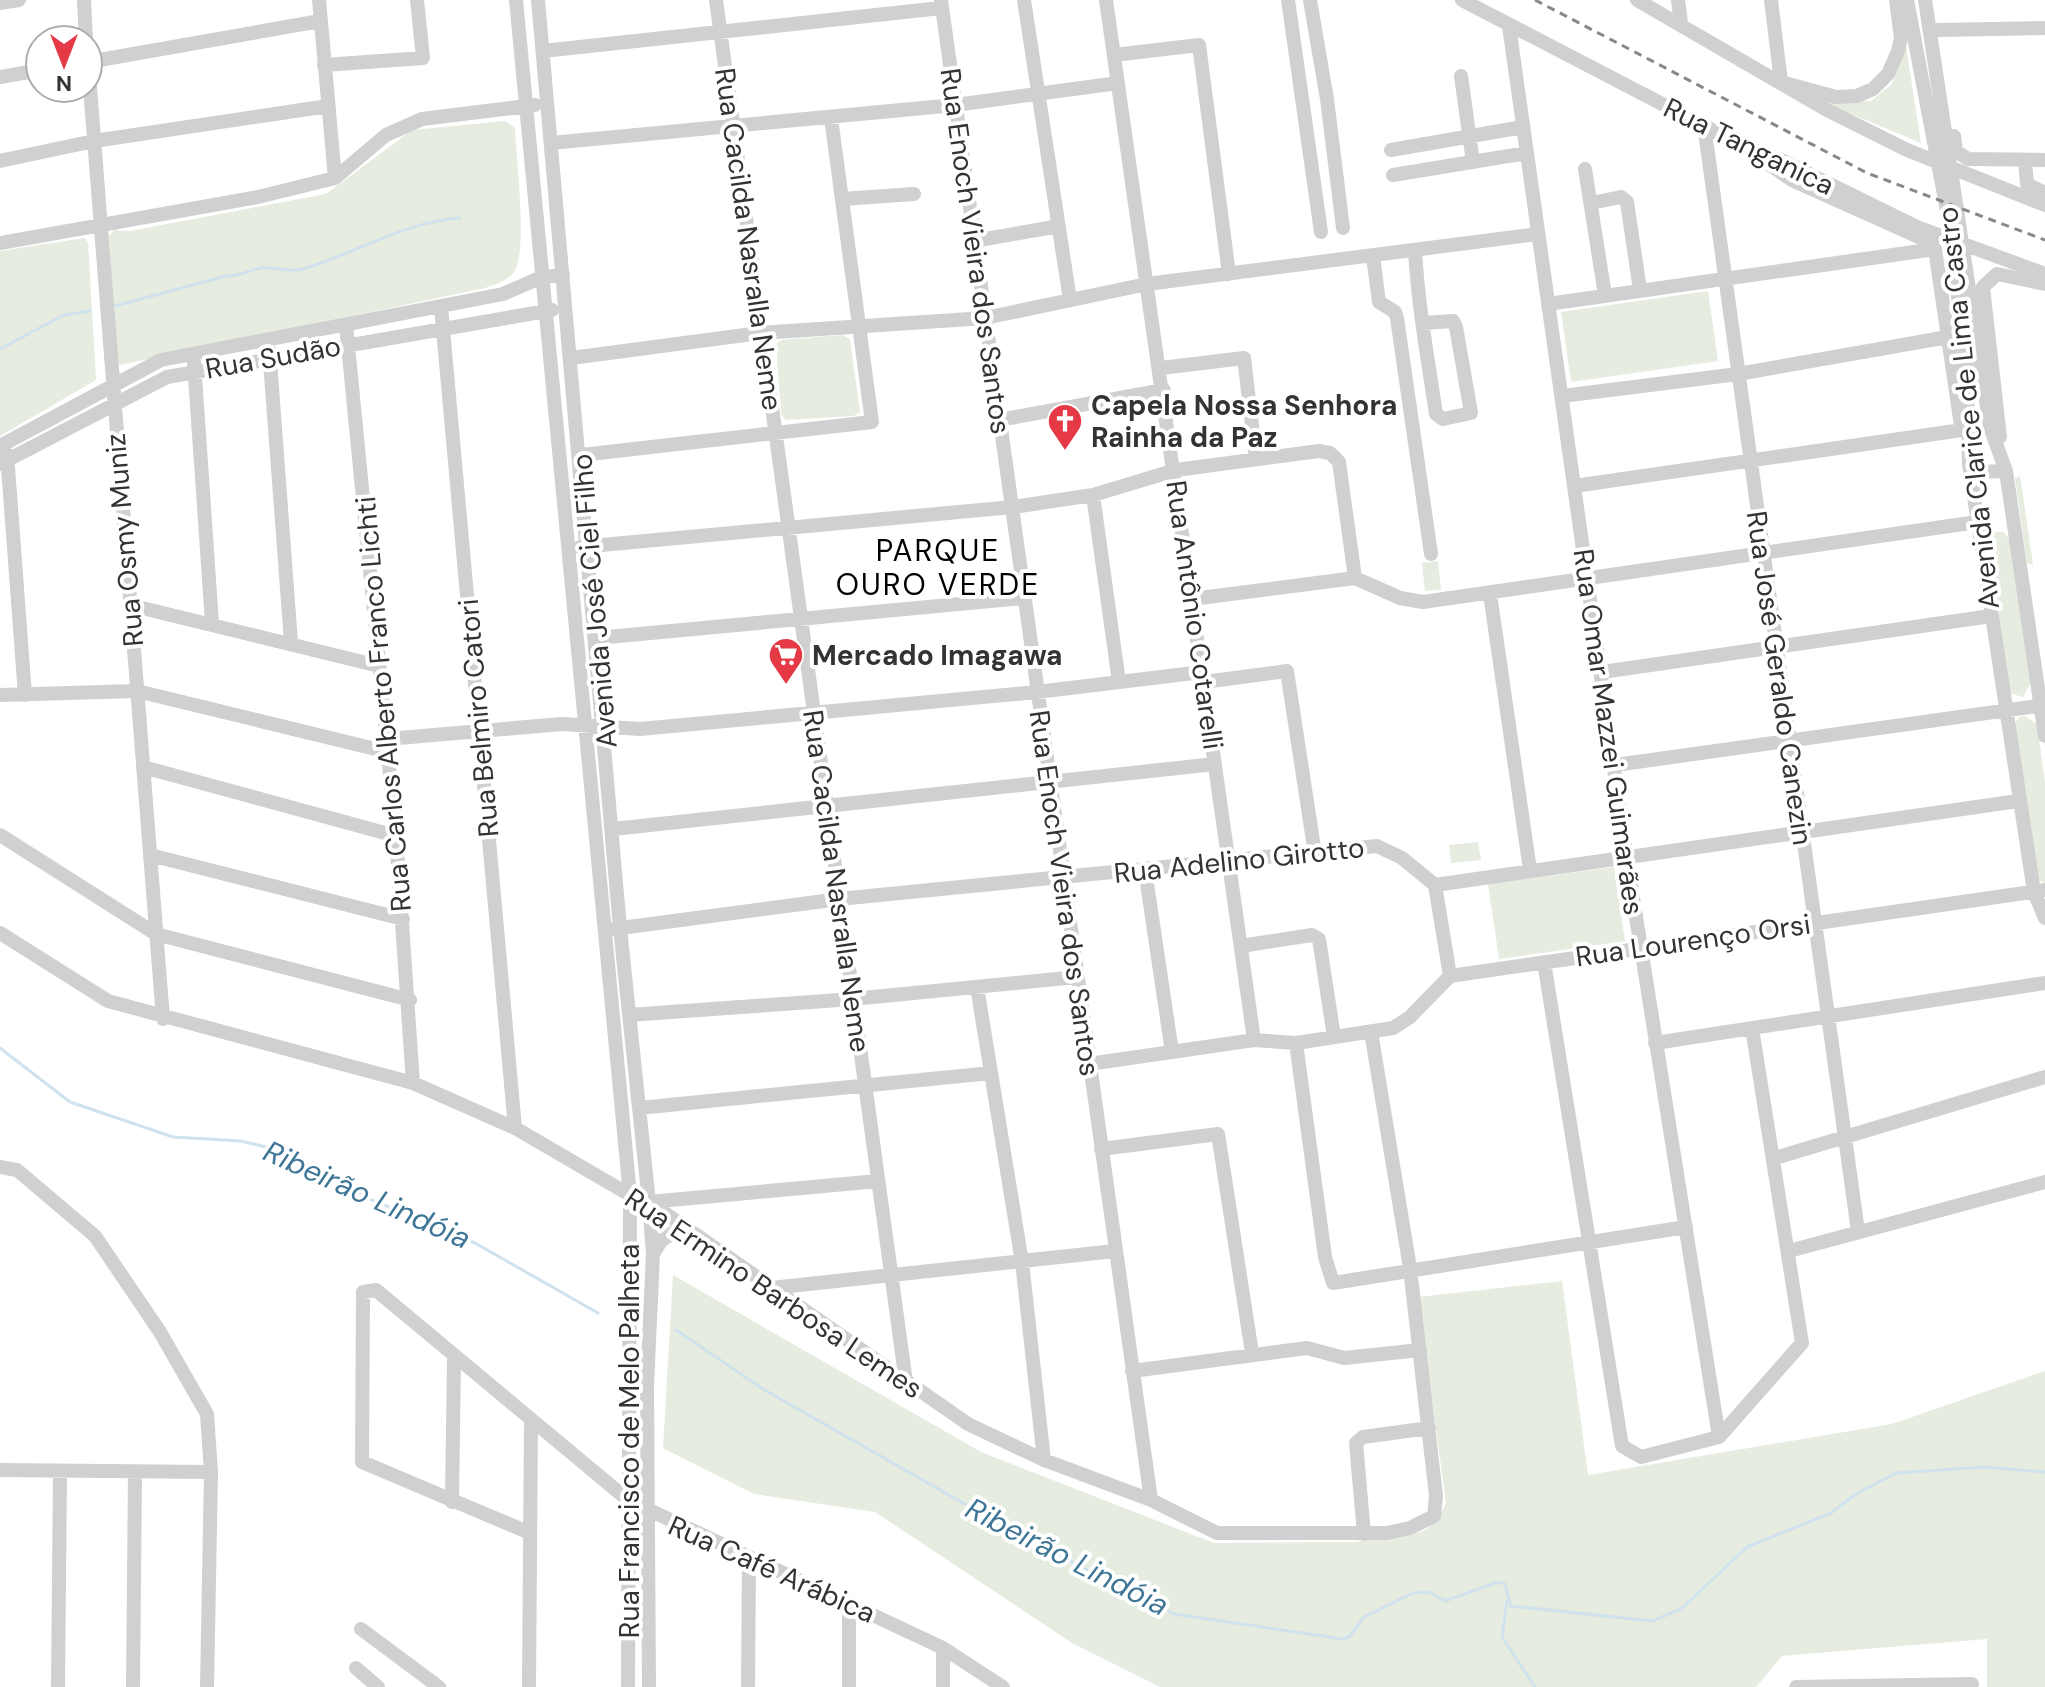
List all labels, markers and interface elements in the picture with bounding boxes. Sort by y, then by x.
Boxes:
north arrow [24,24,104,104]
street label: Rua Cacilda Nasralla Neme [706,65,791,413]
street label: Rua Enoch Vieira dos Santos [932,66,1020,436]
text: N [56,69,72,98]
street label: Rua Tanganica [1657,89,1840,204]
street label: Avenida Clarice de Lima Castro [1929,205,2008,611]
street label: Rua Sudão [202,327,344,388]
place label: Capela Nossa Senhora Rainha da Paz [1091,387,1397,456]
church icon: Capela Nossa Senhora Rainha da Paz [1046,402,1084,452]
street label: Rua Osmy Muniz [97,432,152,648]
street label: Avenida José Ciel Filho [563,452,626,750]
street label: Rua Antônio Cotarelli [1157,478,1232,752]
street label: Rua Carlos Alberto Franco Lichti [347,495,420,913]
street label: Rua José Geraldo Canezin [1738,509,1821,847]
district label: PARQUE OURO VERDE [836,531,1040,604]
street label: Rua Omar Mazzei Guimarães [1564,547,1653,917]
street label: Rua Belmiro Catori [450,597,507,839]
supermarket icon: Mercado Imagawa [767,636,805,686]
place label: Mercado Imagawa [812,637,1062,674]
street label: Rua Cacilda Nasralla Neme [794,707,879,1055]
street label: Rua Enoch Vieira dos Santos [1021,708,1109,1078]
street label: Rua Adelino Girotto [1112,829,1366,892]
street label: Rua Lourenço Orsi [1573,906,1813,975]
water label: Ribeirão Lindóia [258,1131,477,1258]
street label: Rua Ermino Barbosa Lemes [618,1180,930,1407]
street label: Rua Francisco de Melo Palheta [611,1244,648,1638]
water label: Ribeirão Lindóia [959,1489,1175,1624]
street label: Rua Café Arábica [663,1507,881,1632]

